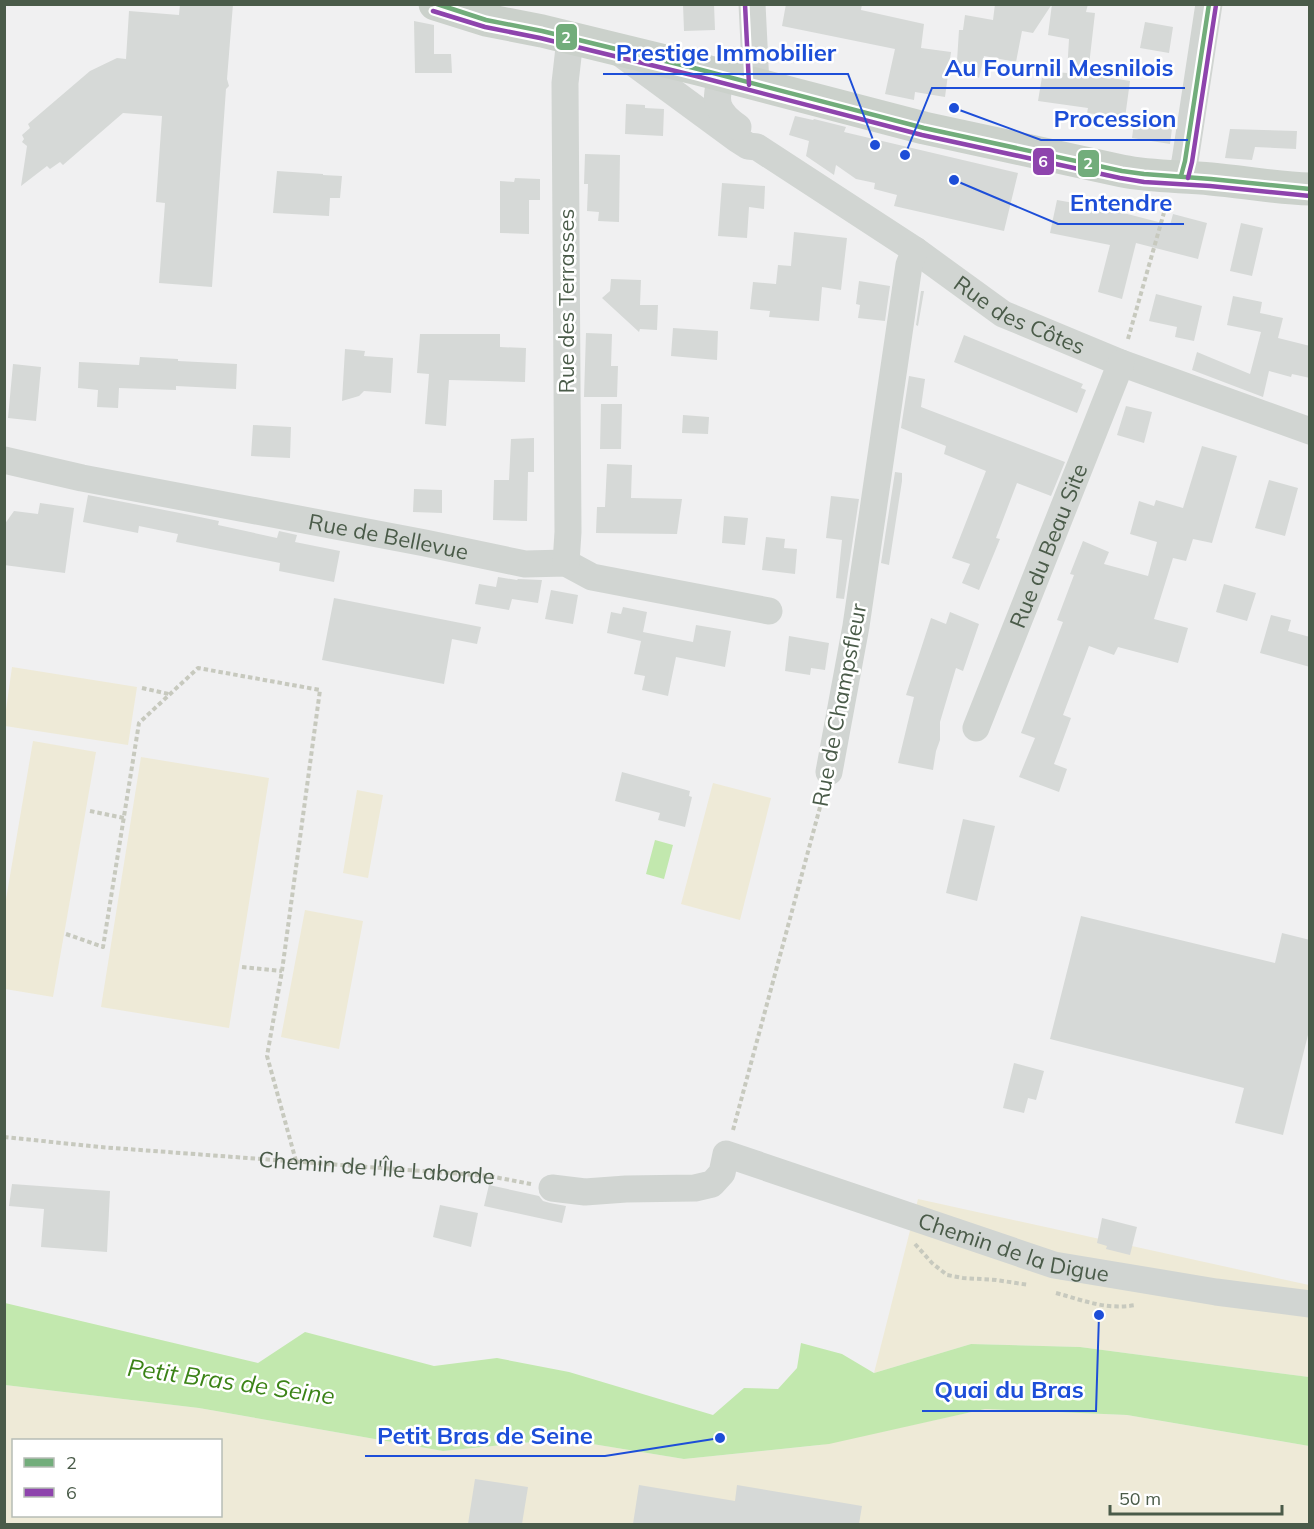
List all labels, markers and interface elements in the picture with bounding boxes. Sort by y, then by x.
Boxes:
line badge: 2 [555,23,578,51]
text: 2 [561,27,571,47]
callout: Prestige Immobilier [603,32,848,74]
text: Prestige Immobilier [616,37,837,67]
callout: Au Fournil Mesnilois [932,46,1185,88]
text: Au Fournil Mesnilois [944,52,1174,82]
callout: Procession [1041,98,1188,140]
text: Procession [1053,103,1177,133]
line badge: 6 [1032,147,1055,176]
line badge: 2 [1077,149,1100,178]
text: 6 [1038,151,1048,171]
text: 2 [1083,153,1093,173]
callout: Entendre [1058,182,1184,224]
text: Entendre [1070,187,1172,217]
street label: Rue des Terrasses [552,209,580,393]
street label: Rue des Côtes [949,269,1089,361]
street label: Rue du Beau Site [1003,460,1094,632]
street label: Rue de Bellevue [306,507,471,566]
street label: Rue de Champsfleur [806,601,872,809]
street label: Chemin de l'Île Laborde [258,1145,496,1190]
street label: Chemin de la Digue [915,1206,1111,1288]
water label: Petit Bras de Seine [126,1352,337,1410]
callout: Quai du Bras [922,1369,1096,1411]
text: Quai du Bras [934,1374,1084,1404]
callout: Petit Bras de Seine [365,1414,605,1456]
text: Petit Bras de Seine [377,1420,593,1450]
legend [12,1439,222,1517]
text: 2 [66,1451,77,1474]
scale bar [1110,1478,1282,1516]
text: 6 [66,1481,77,1504]
text: 50 m [1119,1487,1161,1510]

